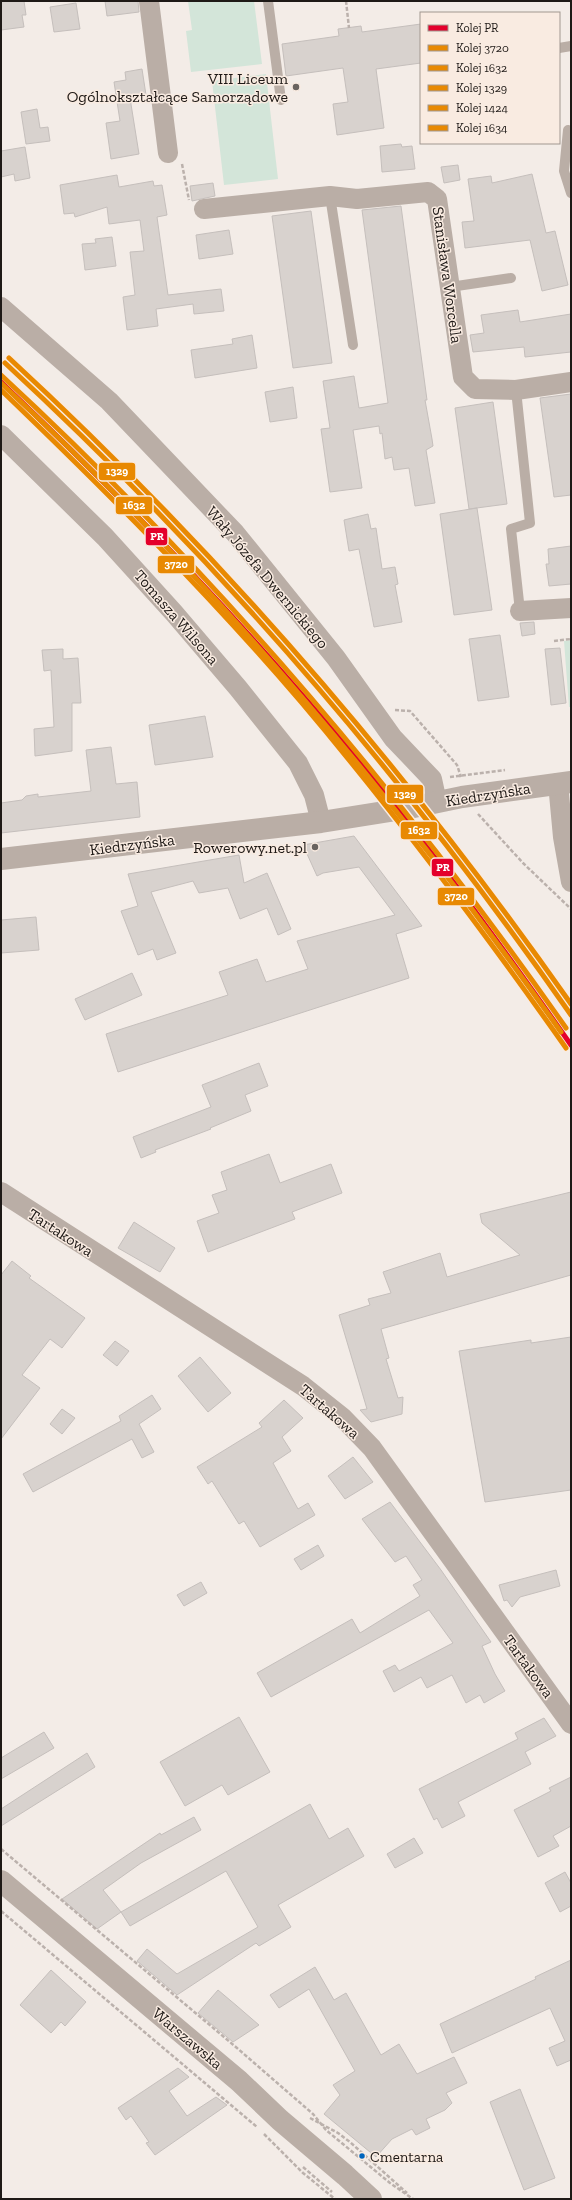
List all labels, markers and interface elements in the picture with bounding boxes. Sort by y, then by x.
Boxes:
legend [420,12,560,144]
text: Kolej PR [456,21,499,36]
text: Kolej 3720 [456,41,509,56]
text: Kolej 1632 [456,61,507,76]
place label: VIII Liceum Ogólnokształcące Samorządowe [67,69,288,106]
text: Kolej 1329 [456,81,507,96]
marker: VIII Liceum Ogólnokształcące Samorządowe [291,82,301,92]
text: Kolej 1424 [456,101,508,116]
text: Kolej 1634 [456,121,508,136]
street label: Stanisława Worcella [428,205,467,345]
line badge: 1329 [98,462,136,481]
text: 1329 [106,465,128,478]
line badge: 1632 [115,496,153,515]
text: 1632 [123,499,145,512]
street label: Wały Józefa Dwernickiego [203,502,333,652]
line badge: PR [145,527,168,546]
text: PR [150,530,164,543]
line badge: 3720 [157,555,195,574]
text: 3720 [164,558,188,571]
street label: Tomasza Wilsona [130,566,223,669]
street label: Kiedrzyńska [444,778,532,811]
line badge: 1329 [386,784,424,804]
text: 1329 [394,788,416,801]
line badge: 1632 [400,821,438,840]
text: 1632 [408,824,430,837]
street label: Kiedrzyńska [88,830,176,859]
place label: Rowerowy.net.pl [193,838,307,857]
marker: Rowerowy.net.pl [310,842,320,852]
line badge: PR [431,858,454,877]
text: PR [436,861,450,874]
line badge: 3720 [437,887,475,906]
text: 3720 [444,890,468,903]
street label: Tartakowa [25,1204,97,1261]
street label: Tartakowa [296,1380,364,1443]
street label: Tartakowa [499,1631,558,1702]
street label: Warszawska [149,2004,227,2073]
place label: Cmentarna [370,2148,443,2166]
marker: Cmentarna [357,2151,367,2161]

